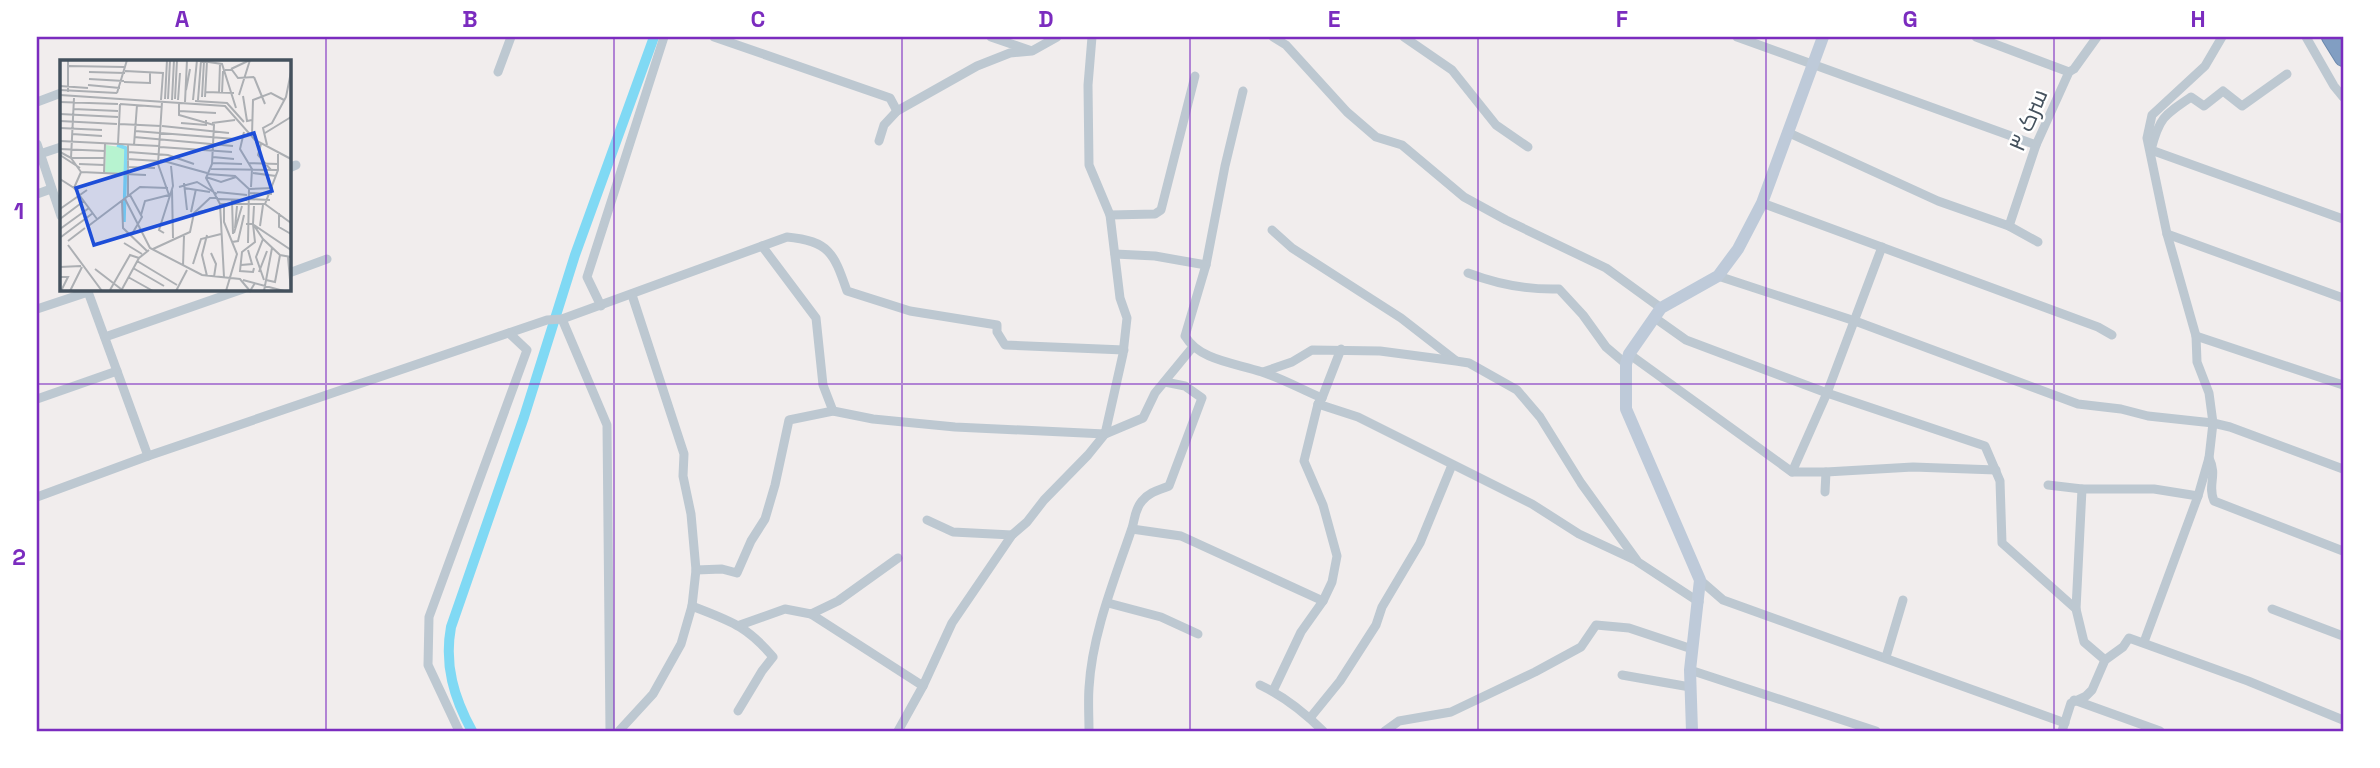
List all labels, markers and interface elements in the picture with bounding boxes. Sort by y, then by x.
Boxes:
text: A [175,4,190,34]
text: B [462,4,478,34]
text: C [751,4,765,34]
text: D [1038,4,1054,34]
text: E [1328,4,1340,34]
text: F [1616,4,1628,34]
text: G [1902,4,1918,34]
text: H [2190,4,2206,34]
inset map [60,60,290,290]
street label: سرک ۳ [2001,84,2055,156]
text: 1 [14,196,24,226]
text: 2 [12,542,26,572]

